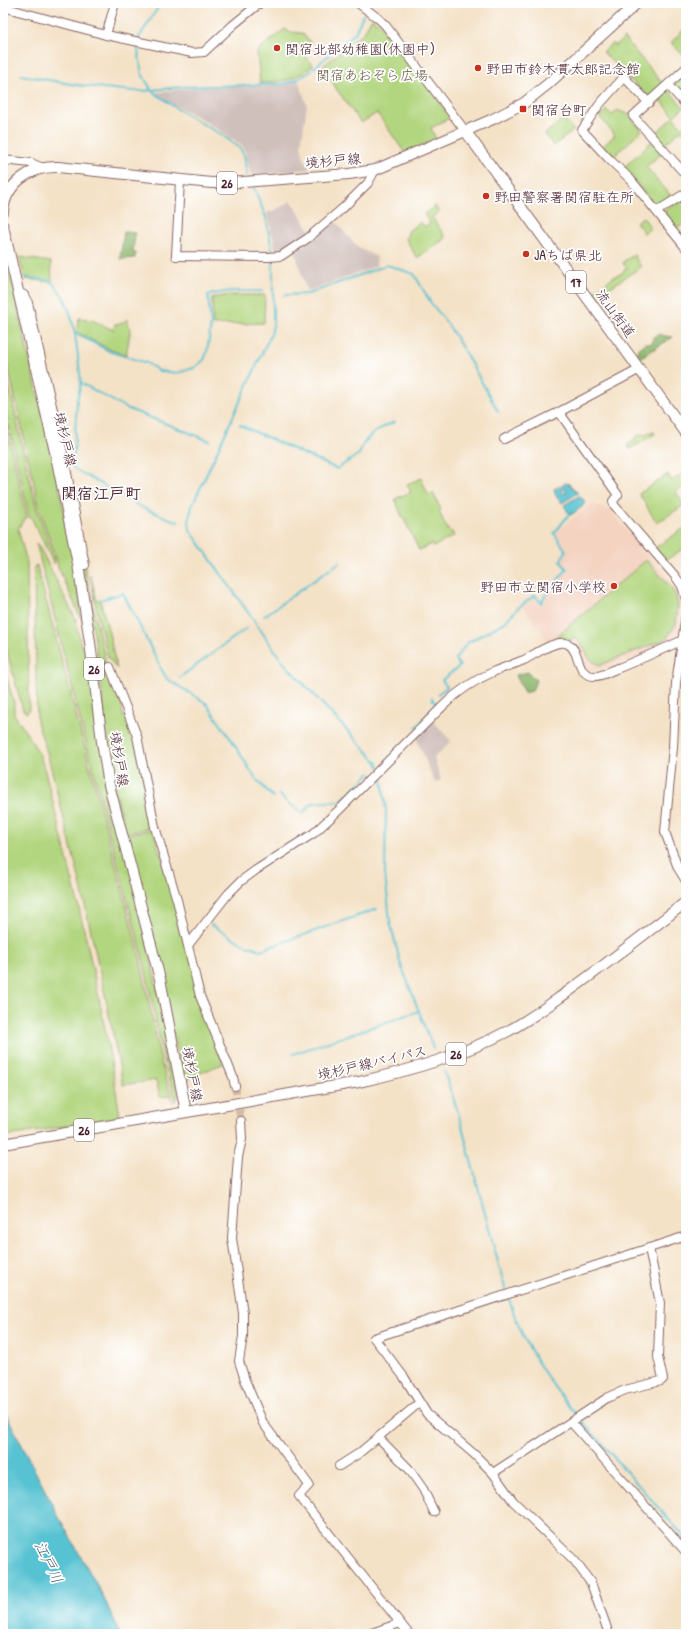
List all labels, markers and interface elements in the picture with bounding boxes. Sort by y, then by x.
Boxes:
place label: 関宿北部幼稚園(休園中) [285,39,435,58]
marker: 関宿北部幼稚園(休園中) [272,43,282,53]
place label: 野田市鈴木貫太郎記念館 [486,59,640,78]
marker: 野田市鈴木貫太郎記念館 [473,63,483,73]
park label: 関宿あおぞら広場 [316,65,428,84]
place label: 関宿台町 [531,100,587,119]
marker: 関宿台町 [518,104,528,114]
street label: 境杉戸線 [304,148,362,172]
road number: 26 [217,172,237,194]
place label: 野田警察署関宿駐在所 [494,187,634,206]
marker: 野田警察署関宿駐在所 [481,191,491,201]
place label: JAちば県北 [534,245,602,264]
marker: JAちば県北 [521,249,531,259]
road number: 17 [566,271,586,293]
street label: 流山街道 [592,285,640,341]
street label: 境杉戸線 [50,410,82,468]
district label: 関宿江戸町 [61,482,141,504]
place label: 野田市立関宿小学校 [480,577,606,596]
marker: 野田市立関宿小学校 [609,581,619,591]
road number: 26 [84,658,104,680]
street label: 境杉戸線 [106,730,134,788]
street label: 境杉戸線バイパス [315,1040,429,1084]
road number: 26 [446,1043,466,1065]
street label: 境杉戸線 [178,1045,208,1103]
road number: 26 [74,1119,94,1141]
water label: 江戸川 [30,1537,68,1587]

